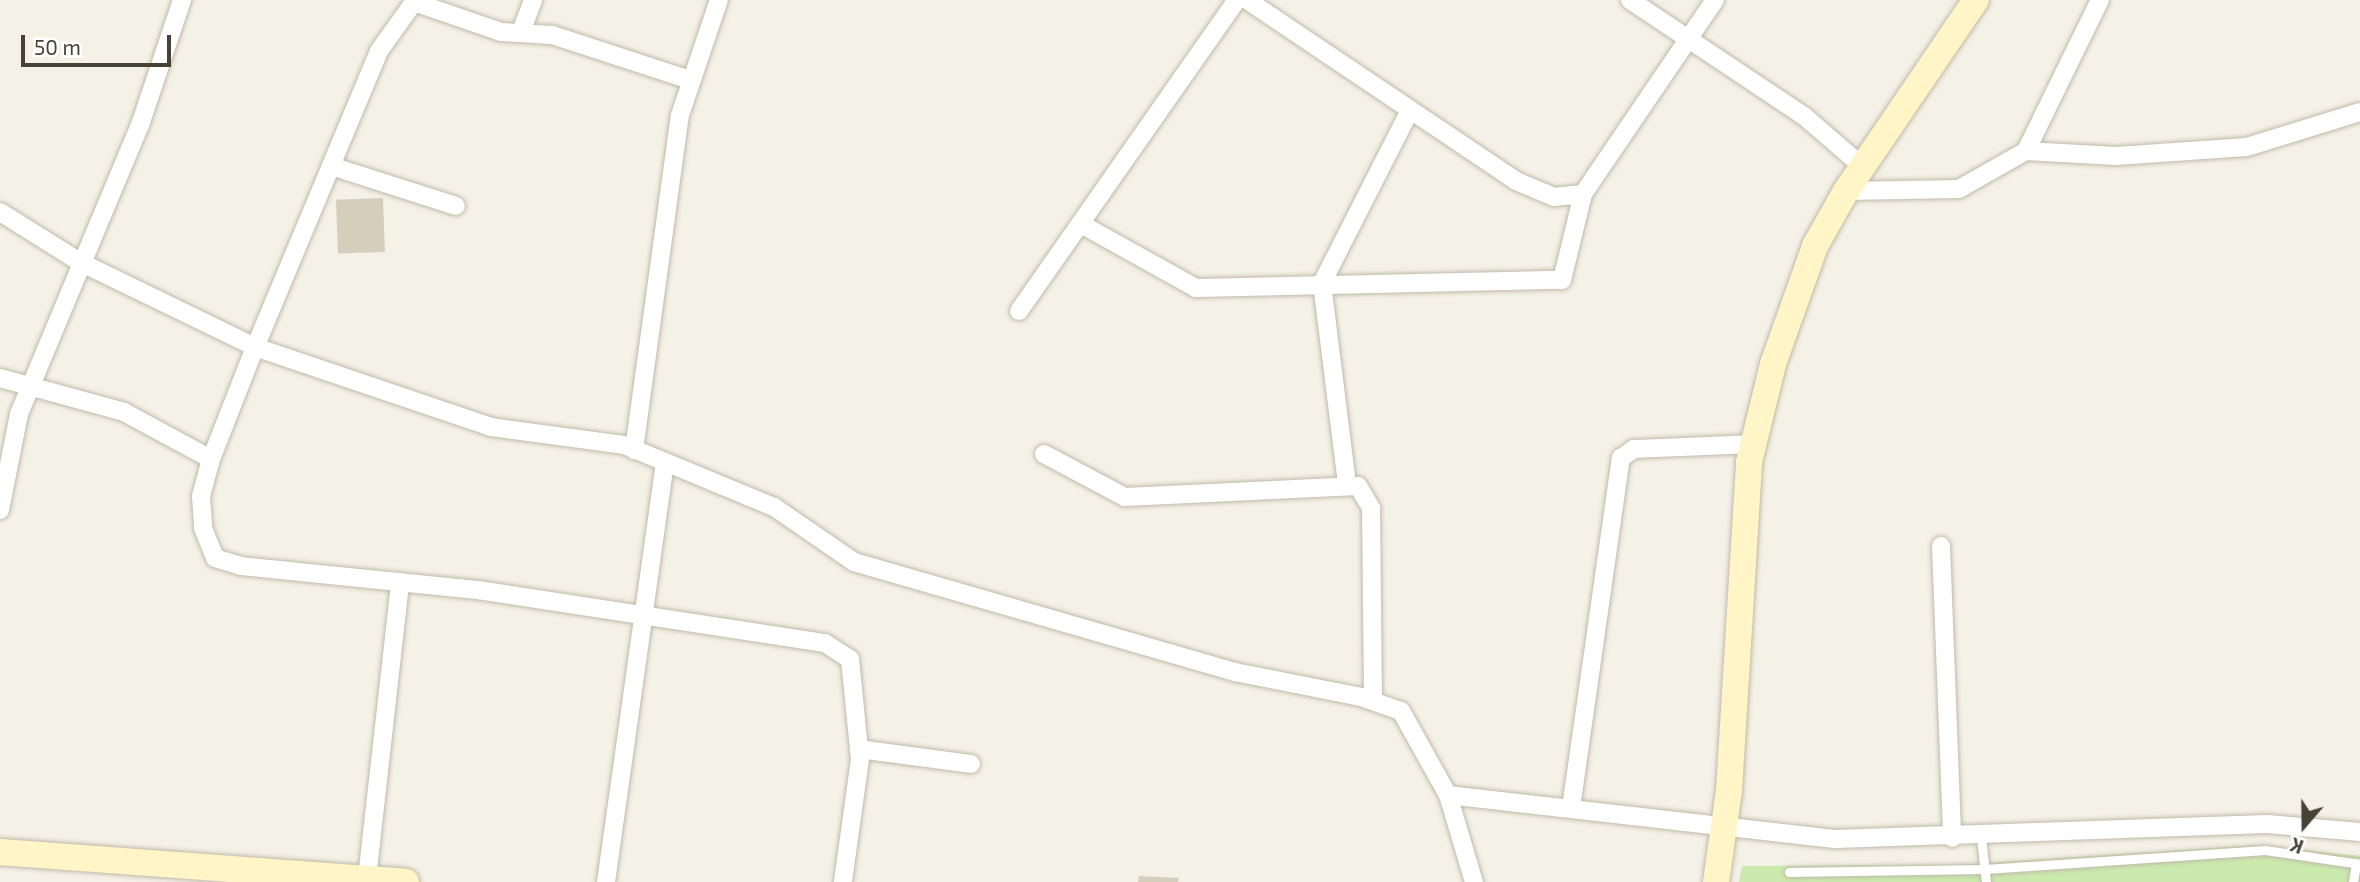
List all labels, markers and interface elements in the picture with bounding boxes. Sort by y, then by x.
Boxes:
scale bar [24,21,175,65]
text: 50 m [34,34,81,59]
north arrow [2269,791,2339,861]
text: K [2287,833,2306,859]

